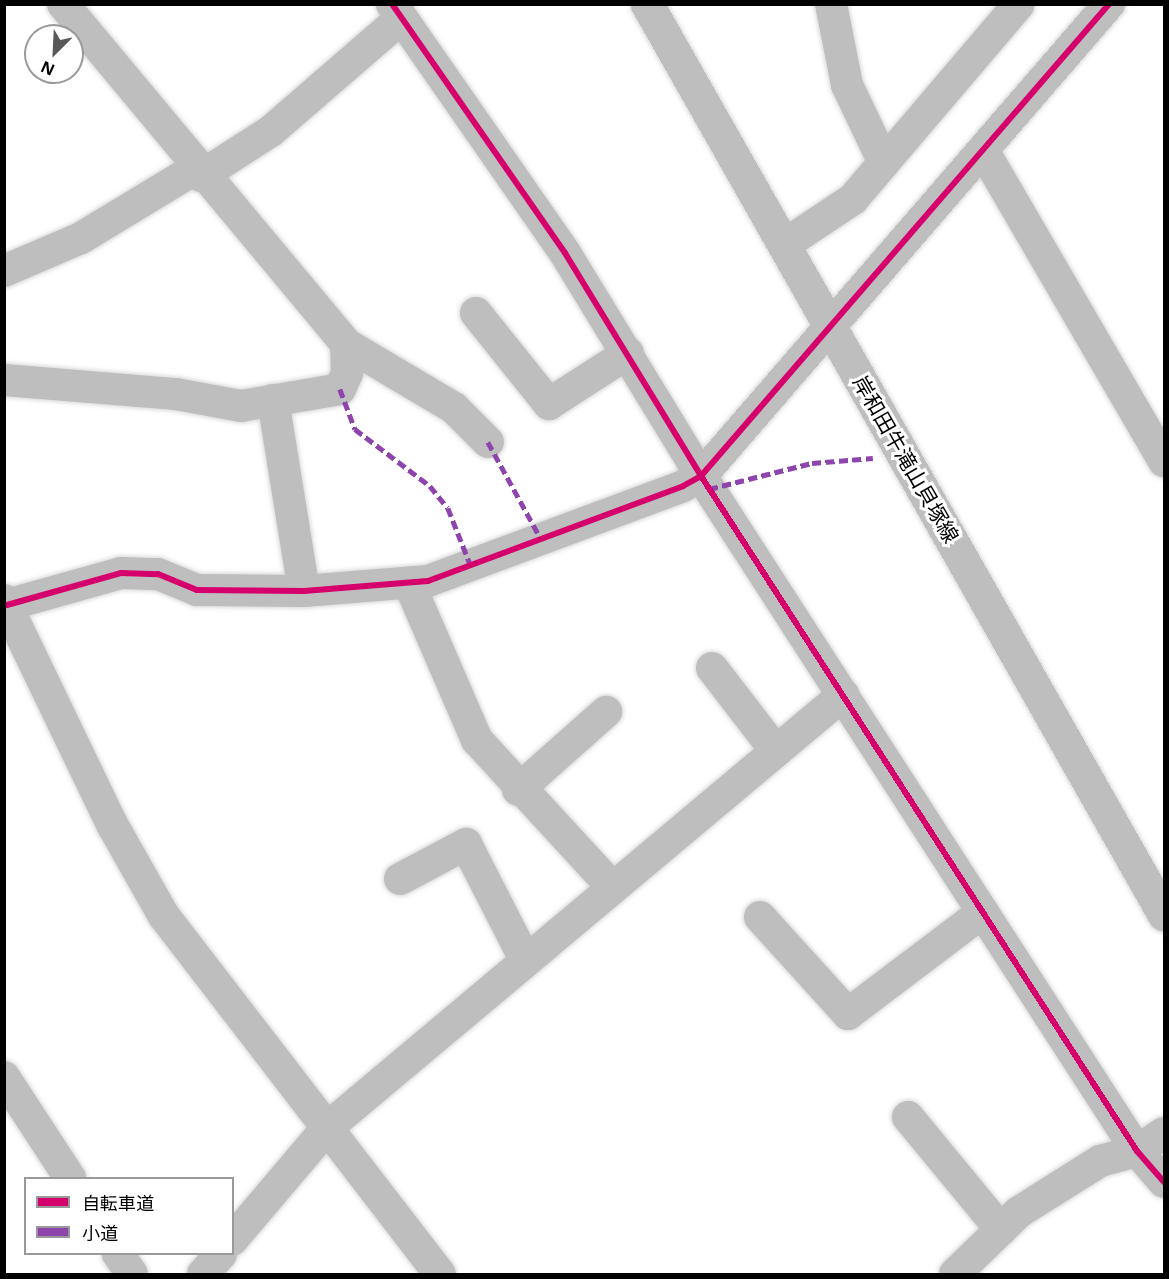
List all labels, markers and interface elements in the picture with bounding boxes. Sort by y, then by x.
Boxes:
north arrow [24,24,84,84]
text: N [37,56,58,81]
street label: 岸和田牛滝山貝塚線 [848,371,964,547]
legend [24,1177,234,1255]
text: 自転車道 [82,1191,154,1215]
text: 小道 [82,1221,118,1245]

